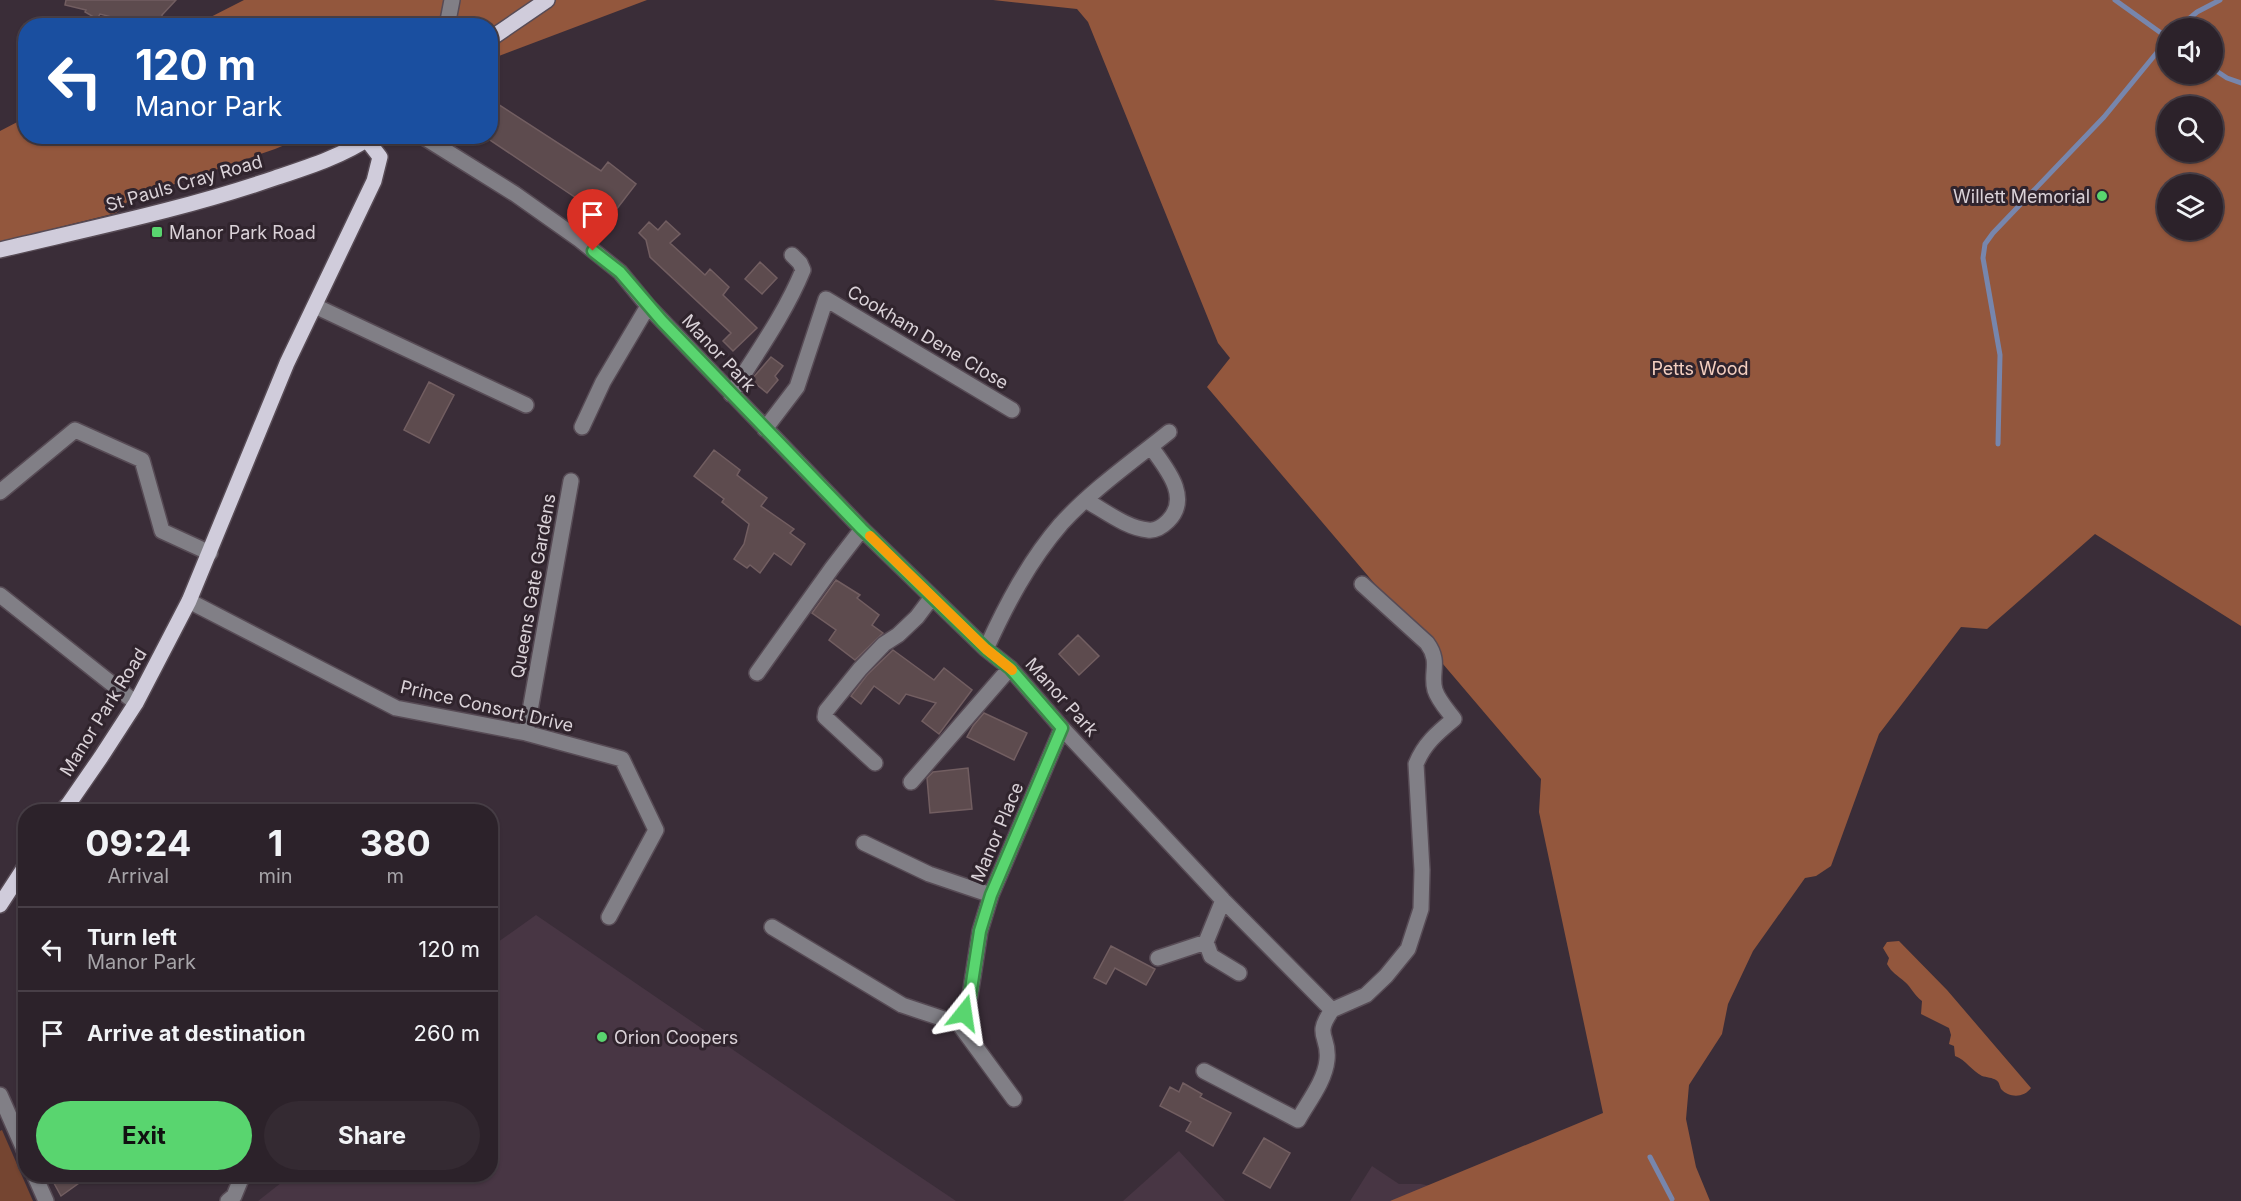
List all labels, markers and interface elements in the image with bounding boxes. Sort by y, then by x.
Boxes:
map controls [2157,18,2223,240]
button: sound [2157,18,2223,84]
text: 120 m [135,39,256,90]
icon: left [36,42,114,120]
text: Manor Park [135,90,282,123]
button: search [2157,96,2223,162]
street label: St Pauls Cray Road [103,151,265,215]
button: layers [2157,174,2223,240]
place label: Willett Memorial [1953,186,2090,207]
pin [567,189,618,251]
marker: Willett Memorial [2095,189,2109,203]
icon: arrive [576,198,609,231]
place label: Manor Park Road [169,222,316,243]
marker: Manor Park Road [150,225,164,239]
street label: Cookham Dene Close [844,281,1012,393]
street label: Manor Park [678,310,760,396]
park label: Petts Wood [1651,358,1749,379]
street label: Queens Gate Gardens [506,492,560,680]
street label: Manor Park Road [55,644,151,780]
street label: Manor Park [1021,653,1103,741]
street label: Prince Consort Drive [398,676,576,736]
street label: Manor Place [967,779,1027,885]
text: 09:24 [85,821,191,865]
text: 1 [268,821,283,865]
text: 380 [360,821,431,865]
text: Arrival [107,864,169,888]
text: min [258,864,293,888]
text: m [387,864,404,888]
text: Turn left [87,924,177,950]
icon: left [36,933,69,966]
text: 120 m [418,936,480,962]
text: Manor Park [87,950,196,974]
position arrow [932,981,996,1045]
icon: arrive [36,1017,69,1050]
text: Arrive at destination [87,1020,306,1046]
text: 260 m [414,1020,480,1046]
place label: Orion Coopers [614,1027,738,1048]
marker: Orion Coopers [595,1030,609,1044]
button: Exit [36,1101,252,1170]
button: Share [264,1101,480,1170]

